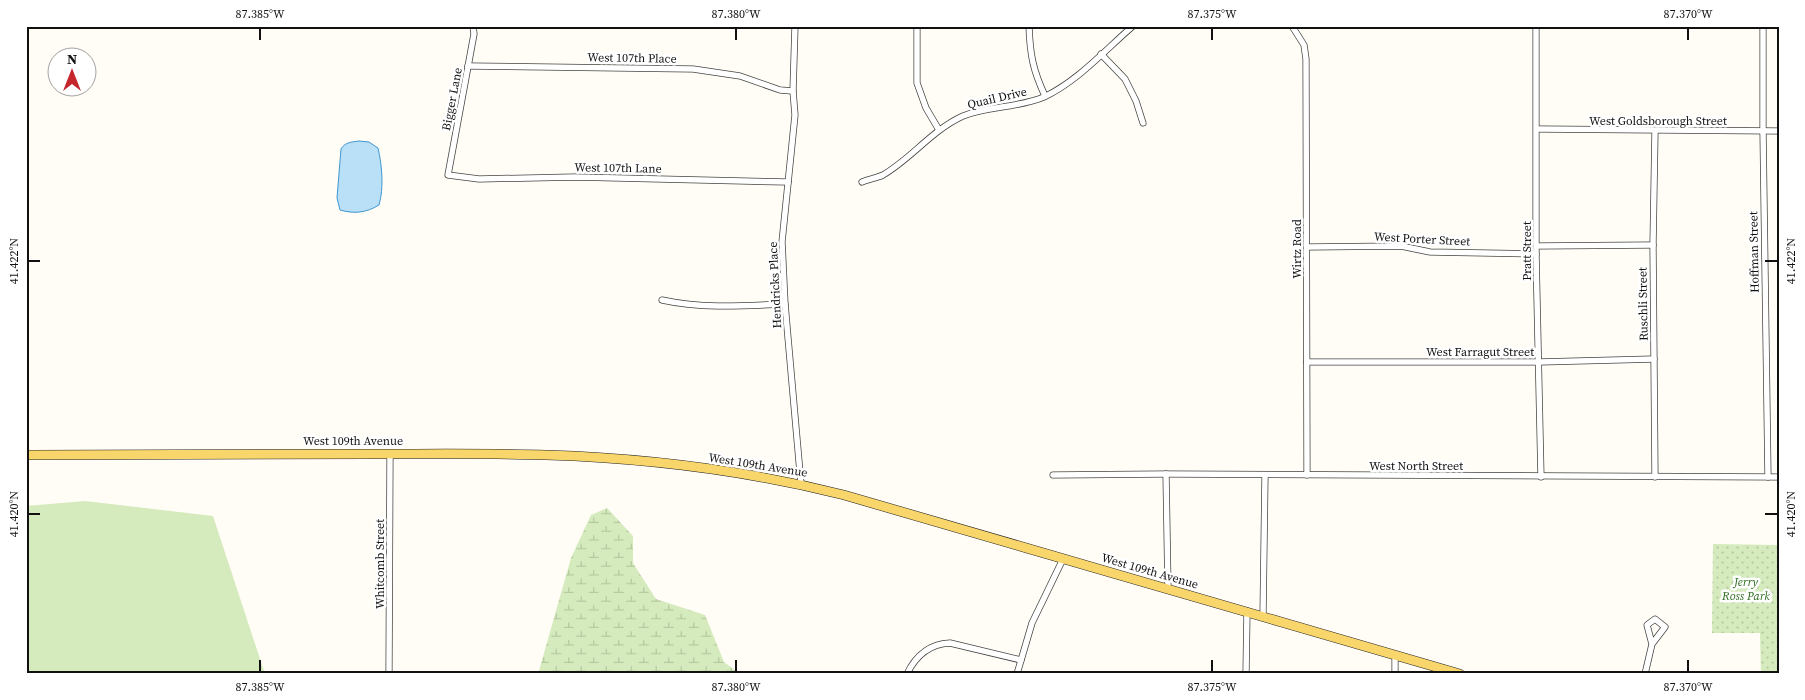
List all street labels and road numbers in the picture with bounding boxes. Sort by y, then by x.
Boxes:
street label: West 107th Place [587,49,677,67]
street label: Bigger Lane [438,66,466,132]
street label: Quail Drive [966,83,1028,113]
street label: West Goldsborough Street [1589,113,1727,129]
street label: West 107th Lane [574,159,662,177]
street label: Hoffman Street [1745,211,1763,293]
street label: Wirtz Road [1289,219,1305,279]
street label: Pratt Street [1519,221,1535,281]
street label: West Porter Street [1373,228,1471,250]
street label: Hendricks Place [765,241,785,329]
street label: Ruschli Street [1634,267,1652,341]
street label: West Farragut Street [1426,344,1534,360]
street label: West 109th Avenue [303,433,403,449]
street label: West 109th Avenue [707,449,809,481]
street label: West North Street [1369,458,1463,474]
street label: Whitcomb Street [372,519,388,609]
street label: West 109th Avenue [1100,550,1200,592]

